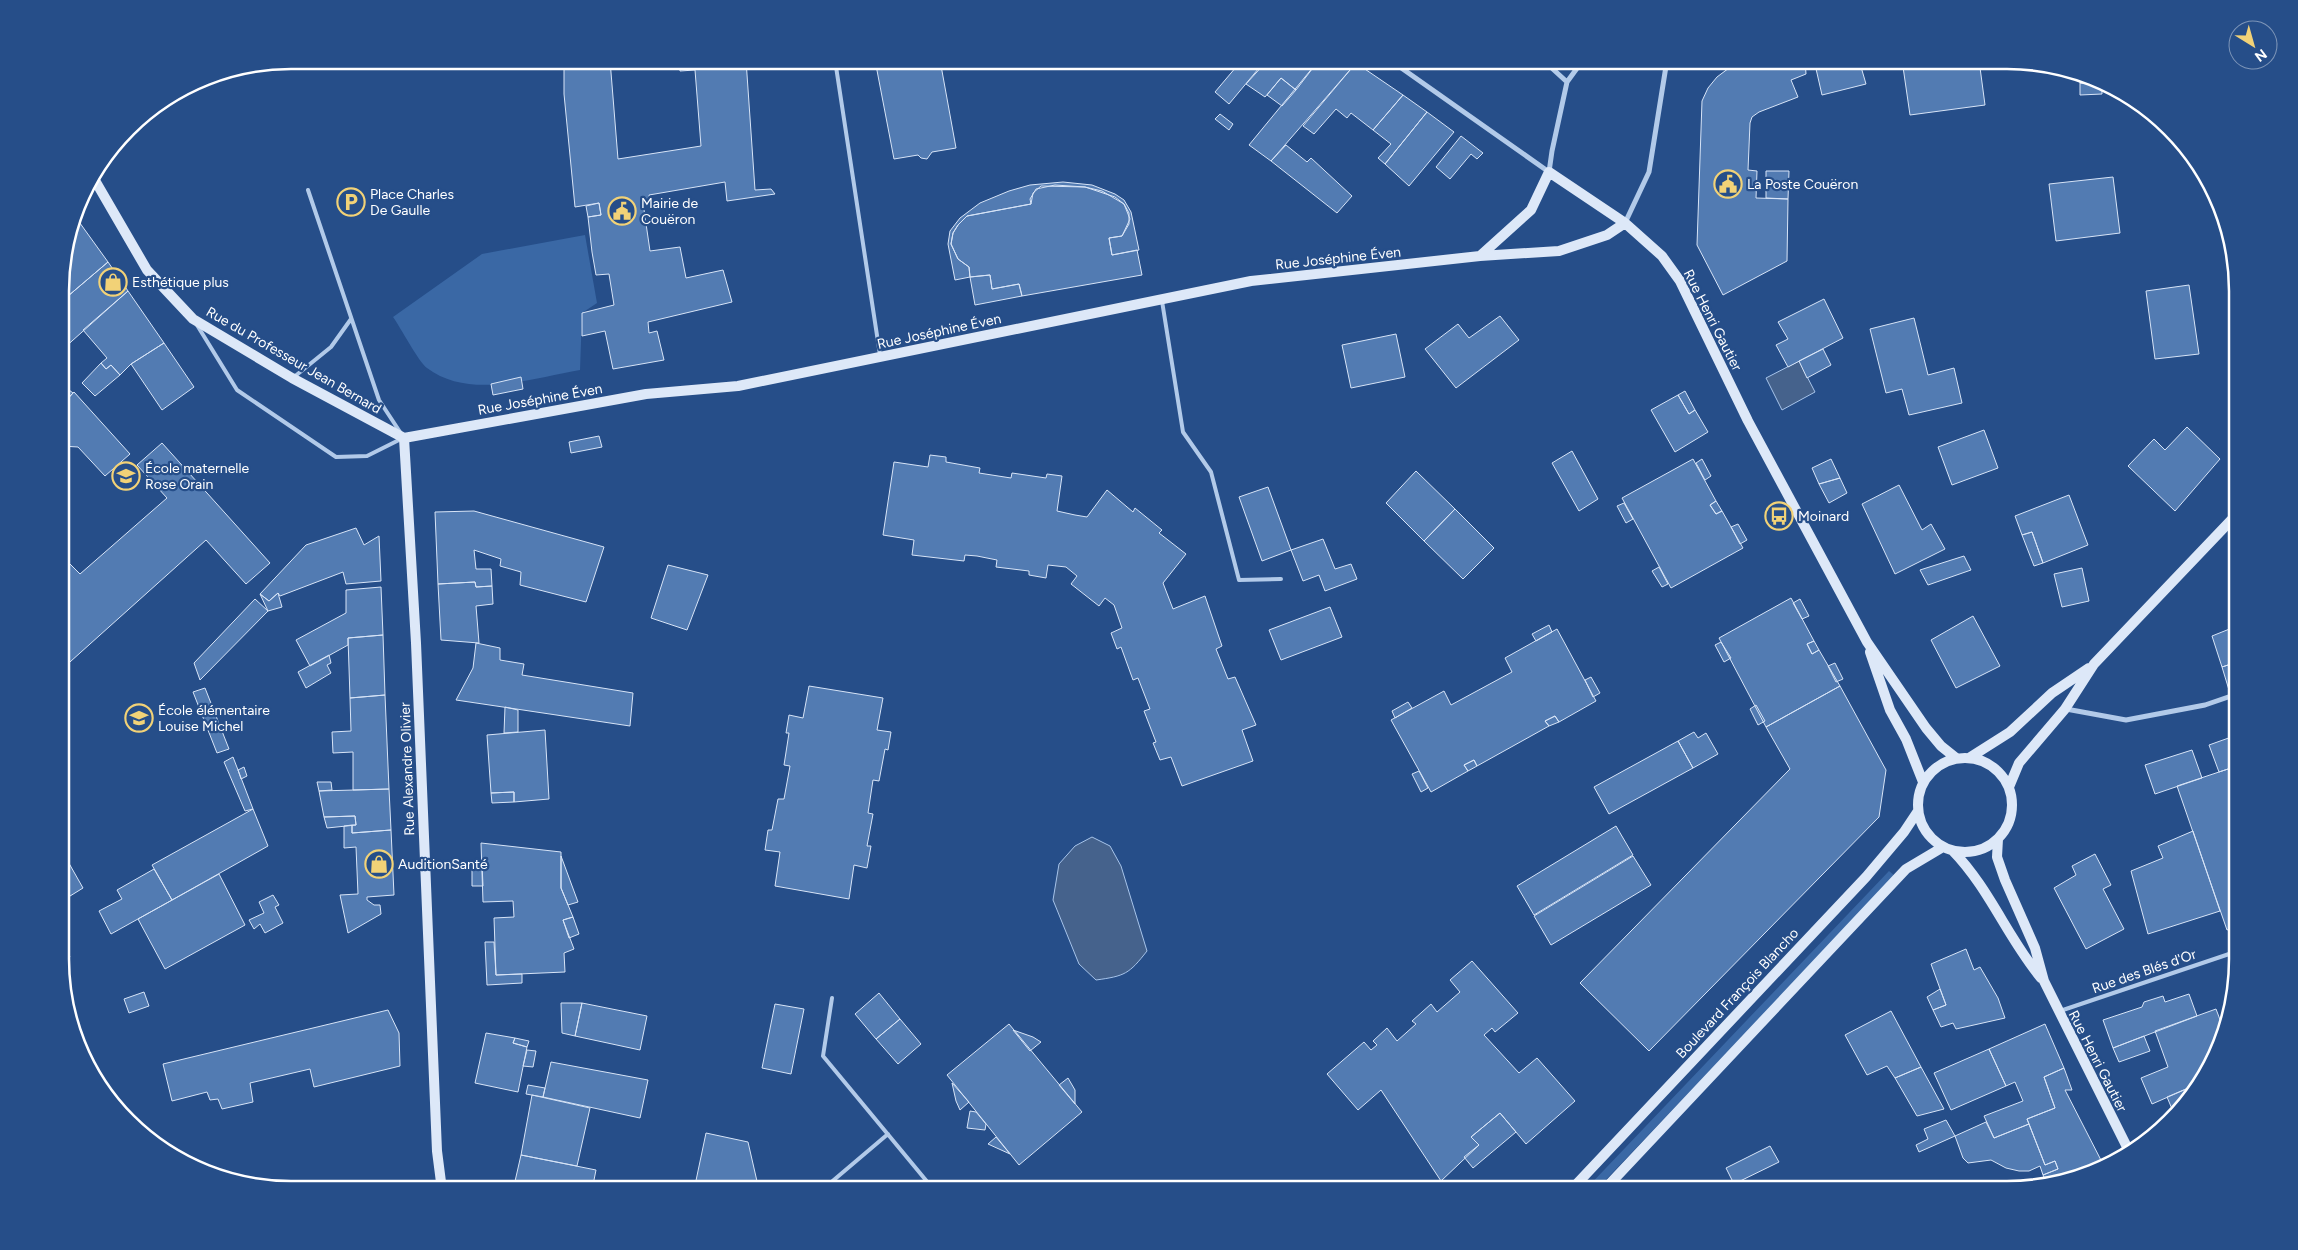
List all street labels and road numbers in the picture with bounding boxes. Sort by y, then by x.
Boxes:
street label: Rue Joséphine Éven [1274,243,1402,274]
street label: Rue Henri Gautier [1680,267,1746,374]
street label: Rue du Professeur Jean Bernard [203,303,384,418]
street label: Rue Joséphine Éven [876,310,1003,353]
street label: Rue Joséphine Éven [476,380,604,419]
street label: Rue Alexandre Olivier [397,702,418,836]
street label: Boulevard François Blancho [1673,925,1802,1062]
street label: Rue des Blés d'Or [2090,946,2199,997]
street label: Rue Henri Gautier [2065,1008,2131,1115]

